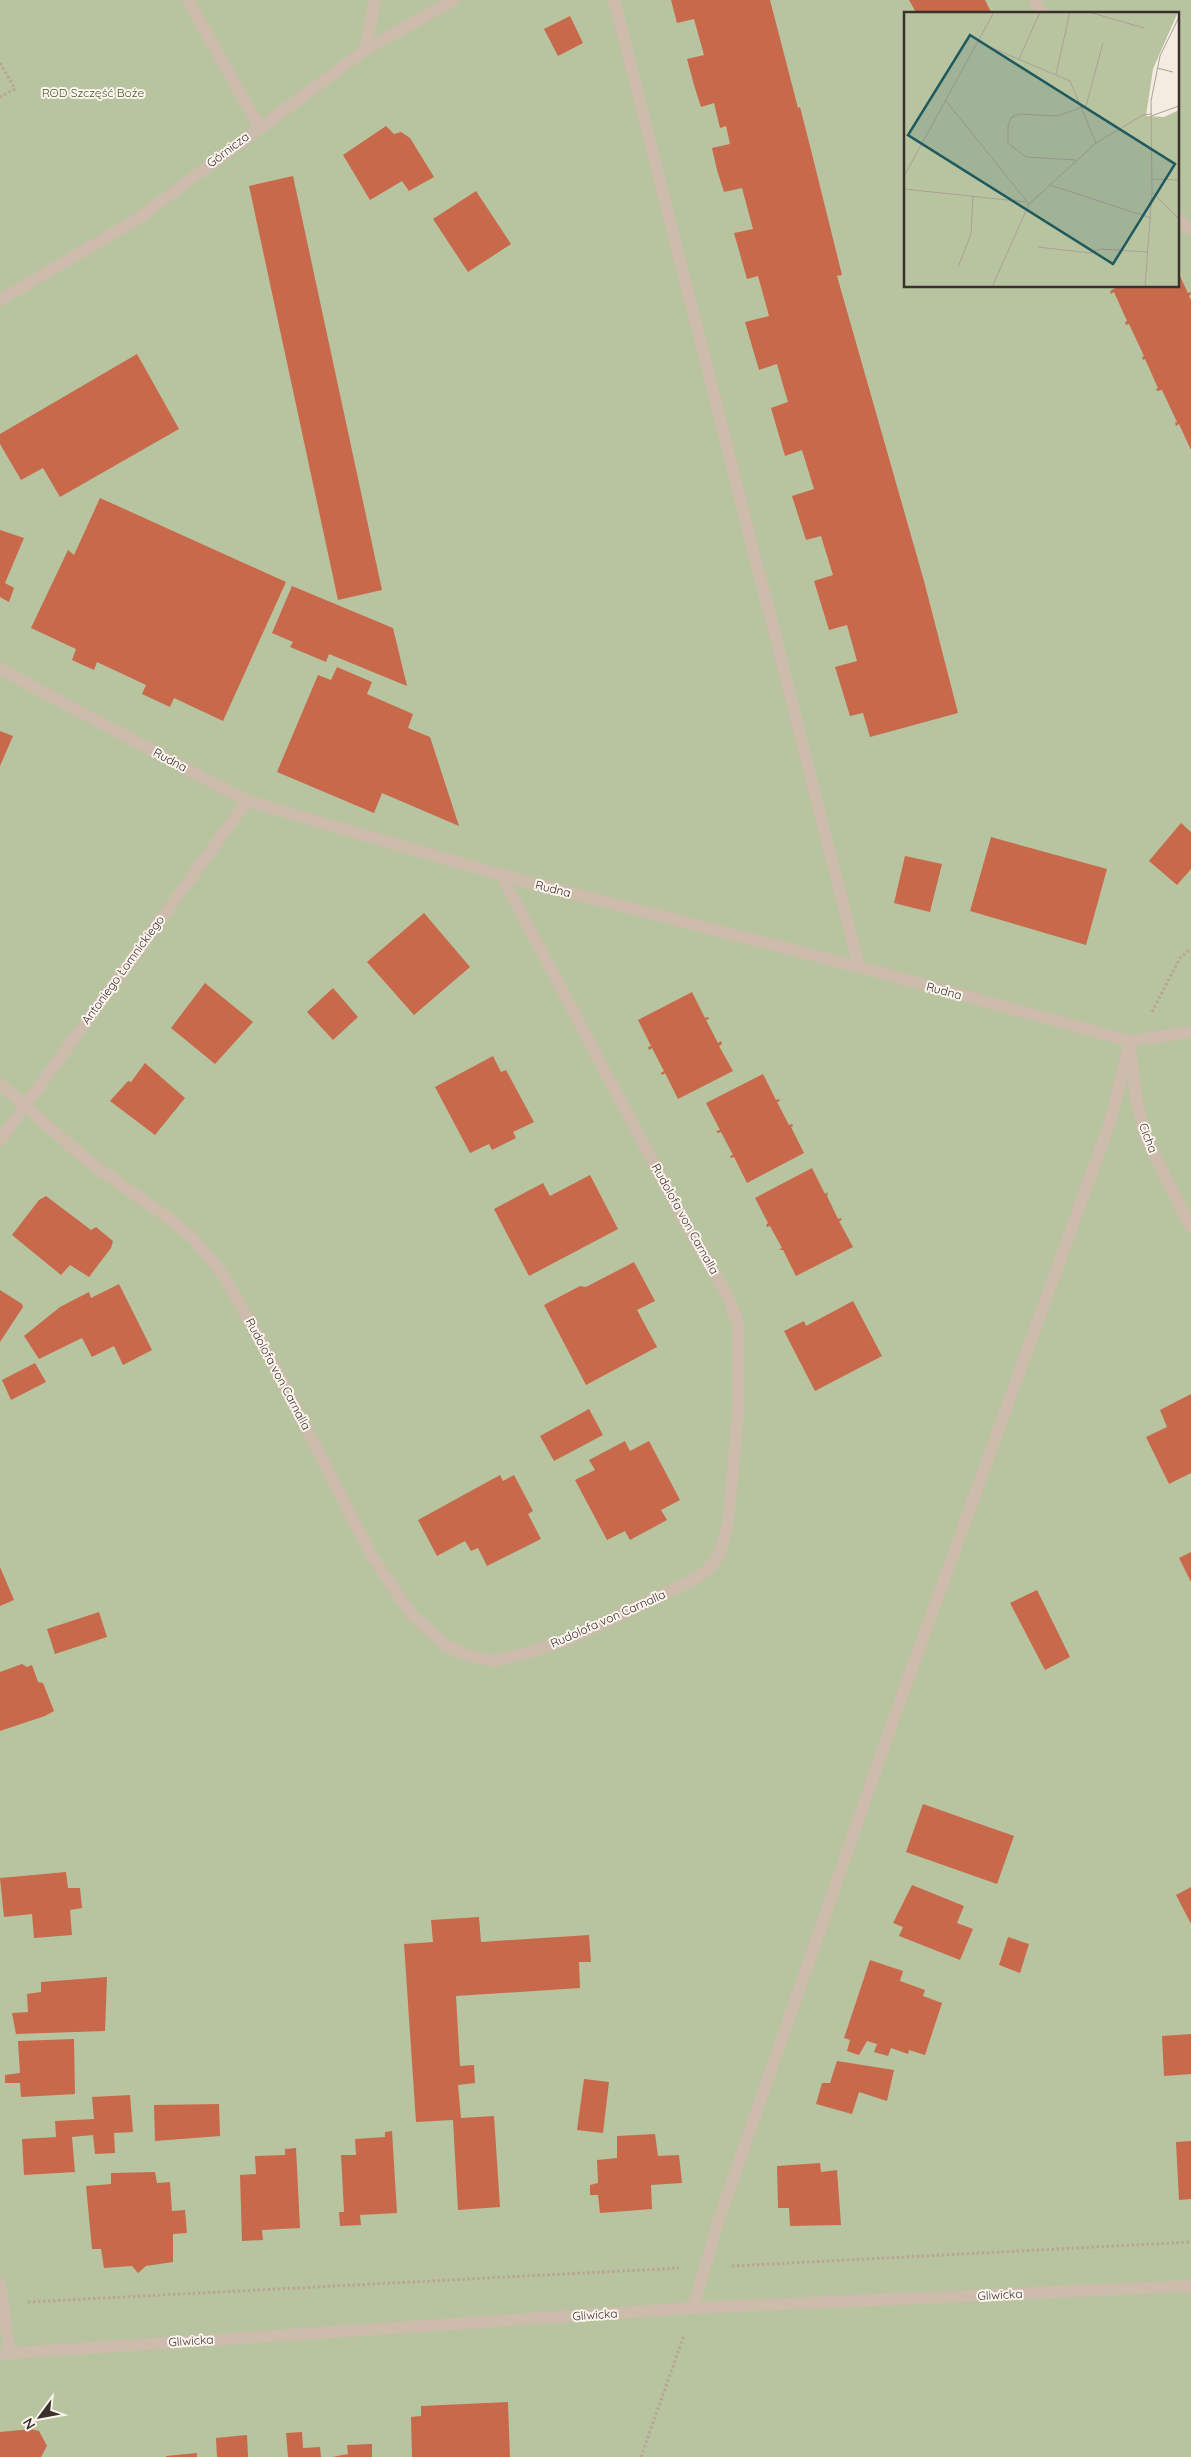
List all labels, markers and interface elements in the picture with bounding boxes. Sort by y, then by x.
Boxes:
inset map [904,12,1178,288]
park label: ROD Szczęść Boże [42,85,145,100]
street label: Górnicza [204,129,252,170]
street label: Rudna [151,744,190,775]
street label: Rudna [534,877,573,900]
street label: Antoniego Łomnickiego [78,912,167,1027]
street label: Rudna [925,979,964,1002]
street label: Cicha [1136,1121,1161,1155]
street label: Rudolofa von Carnalla [649,1161,722,1277]
street label: Rudolofa von Carnalla [243,1315,314,1432]
street label: Rudolofa von Carnalla [548,1586,668,1651]
street label: Gliwicka [977,2286,1023,2303]
street label: Gliwicka [572,2305,618,2324]
street label: Gliwicka [168,2331,214,2350]
north arrow [15,2392,65,2442]
text: N [19,2415,39,2433]

